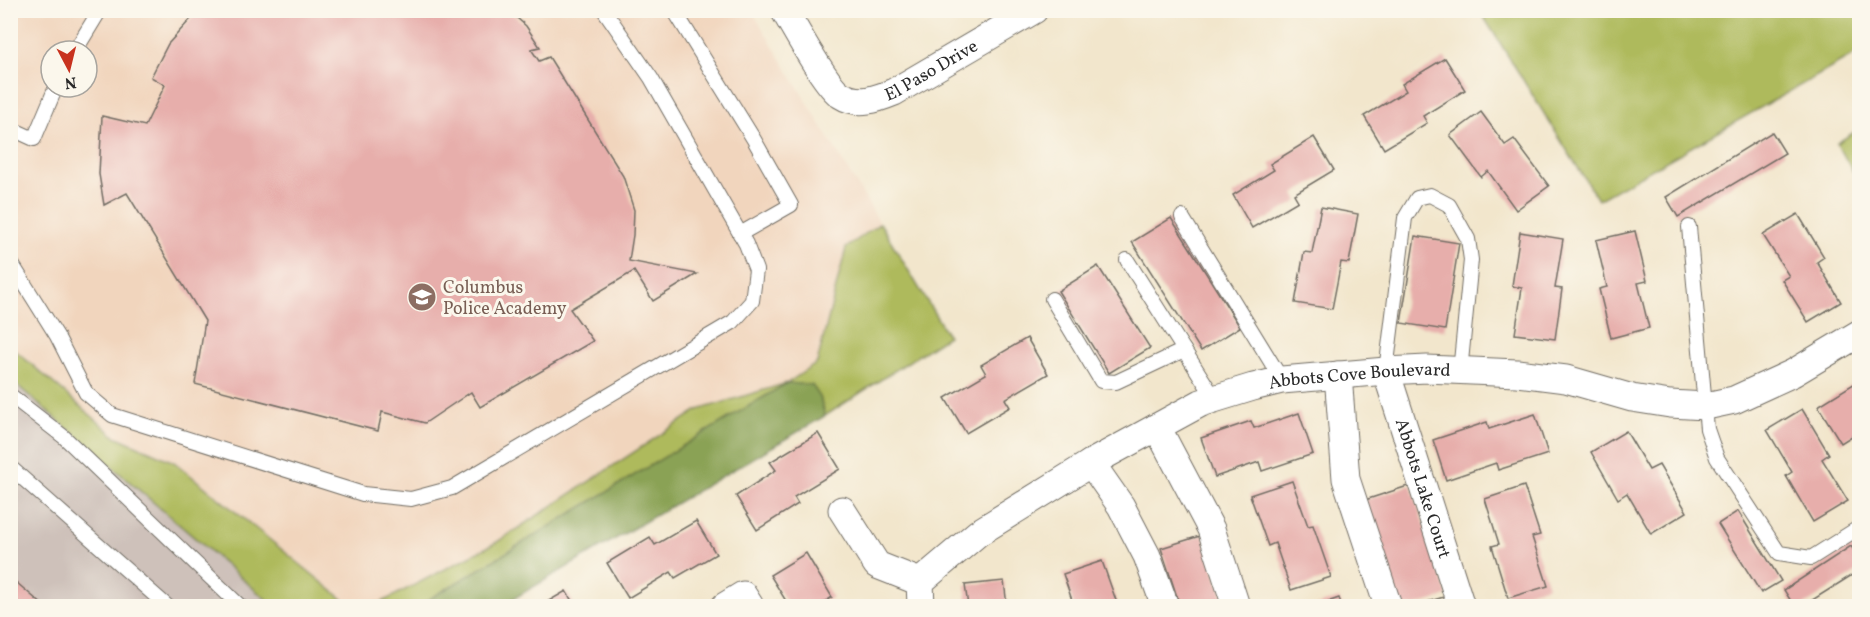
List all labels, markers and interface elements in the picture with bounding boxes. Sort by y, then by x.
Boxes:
street label: El Paso Drive [881,35,983,108]
north arrow [39,39,99,99]
text: N [63,70,78,94]
place label: Columbus Police Academy [443,276,567,322]
school or university icon: Columbus Police Academy [406,281,438,313]
street label: Abbots Cove Boulevard [1266,358,1451,397]
street label: Abbots Lake Court [1388,415,1456,562]

